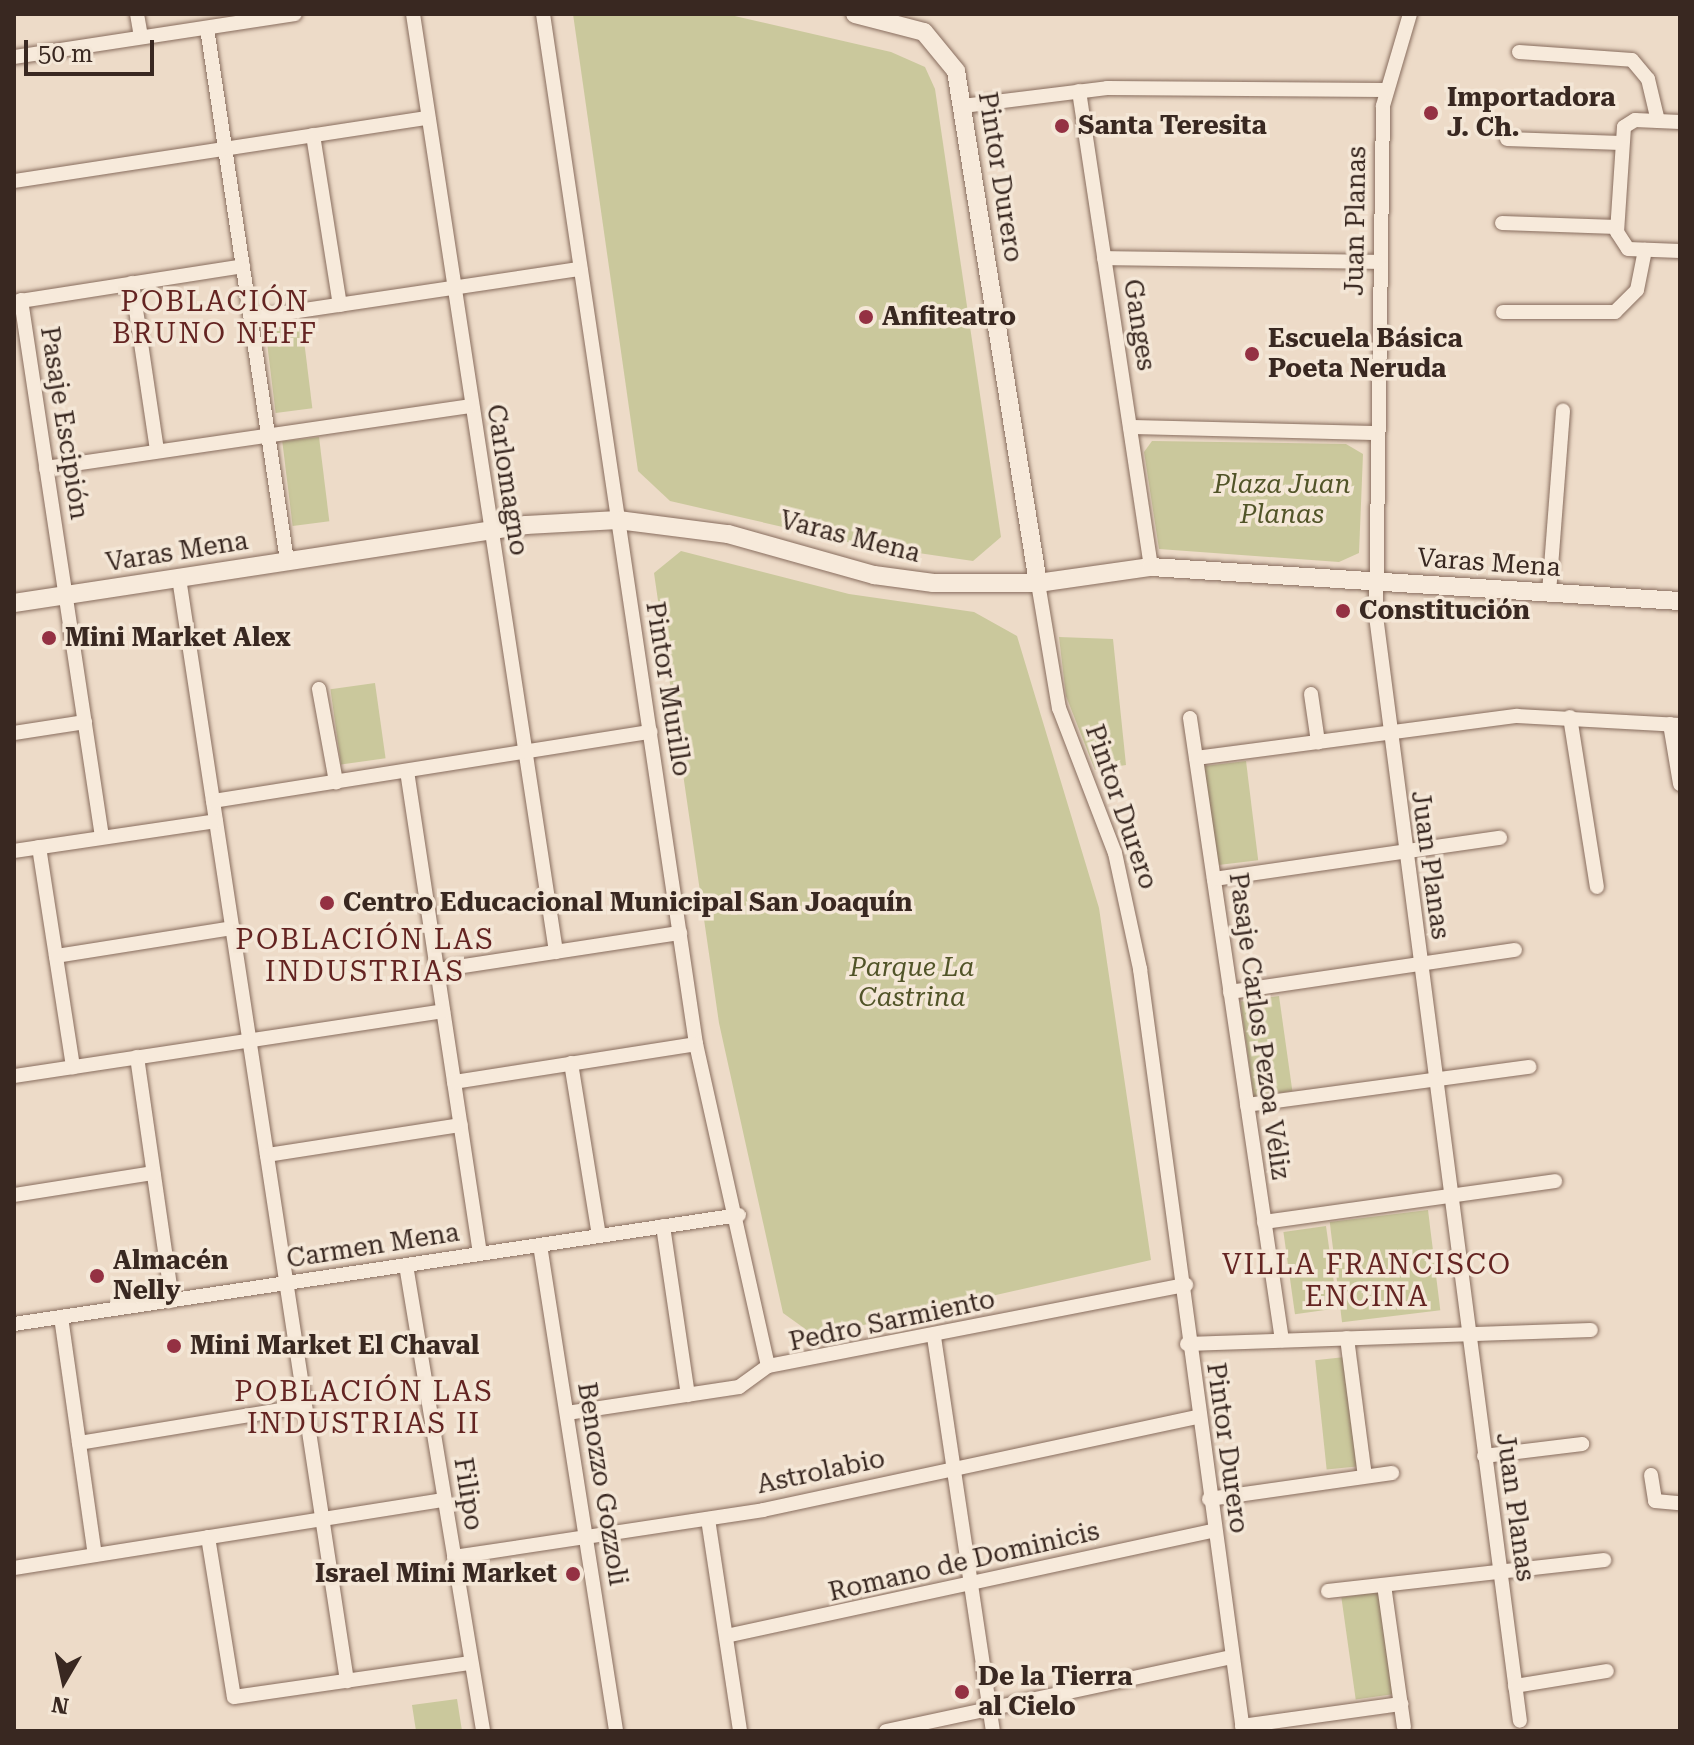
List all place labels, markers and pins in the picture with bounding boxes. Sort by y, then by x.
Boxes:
place label: Importadora J. Ch. [1447,82,1615,144]
marker: Importadora J. Ch. [1422,104,1440,122]
place label: Santa Teresita [1078,110,1267,142]
marker: Santa Teresita [1053,117,1071,135]
place label: Anfiteatro [882,301,1016,333]
marker: Anfiteatro [857,308,875,326]
place label: Escuela Básica Poeta Neruda [1268,323,1463,384]
marker: Escuela Básica Poeta Neruda [1243,345,1261,363]
place label: Constitución [1359,595,1530,627]
marker: Constitución [1334,602,1352,620]
place label: Mini Market Alex [65,622,291,654]
marker: Mini Market Alex [40,629,58,647]
place label: Centro Educacional Municipal San Joaquín [343,887,912,919]
marker: Centro Educacional Municipal San Joaquín [318,894,336,912]
place label: Almacén Nelly [113,1245,228,1306]
marker: Almacén Nelly [88,1267,106,1285]
place label: Mini Market El Chaval [190,1330,479,1362]
marker: Mini Market El Chaval [165,1337,183,1355]
place label: Israel Mini Market [315,1558,557,1590]
marker: Israel Mini Market [564,1565,582,1583]
place label: De la Tierra al Cielo [978,1661,1132,1722]
marker: De la Tierra al Cielo [953,1683,971,1701]

